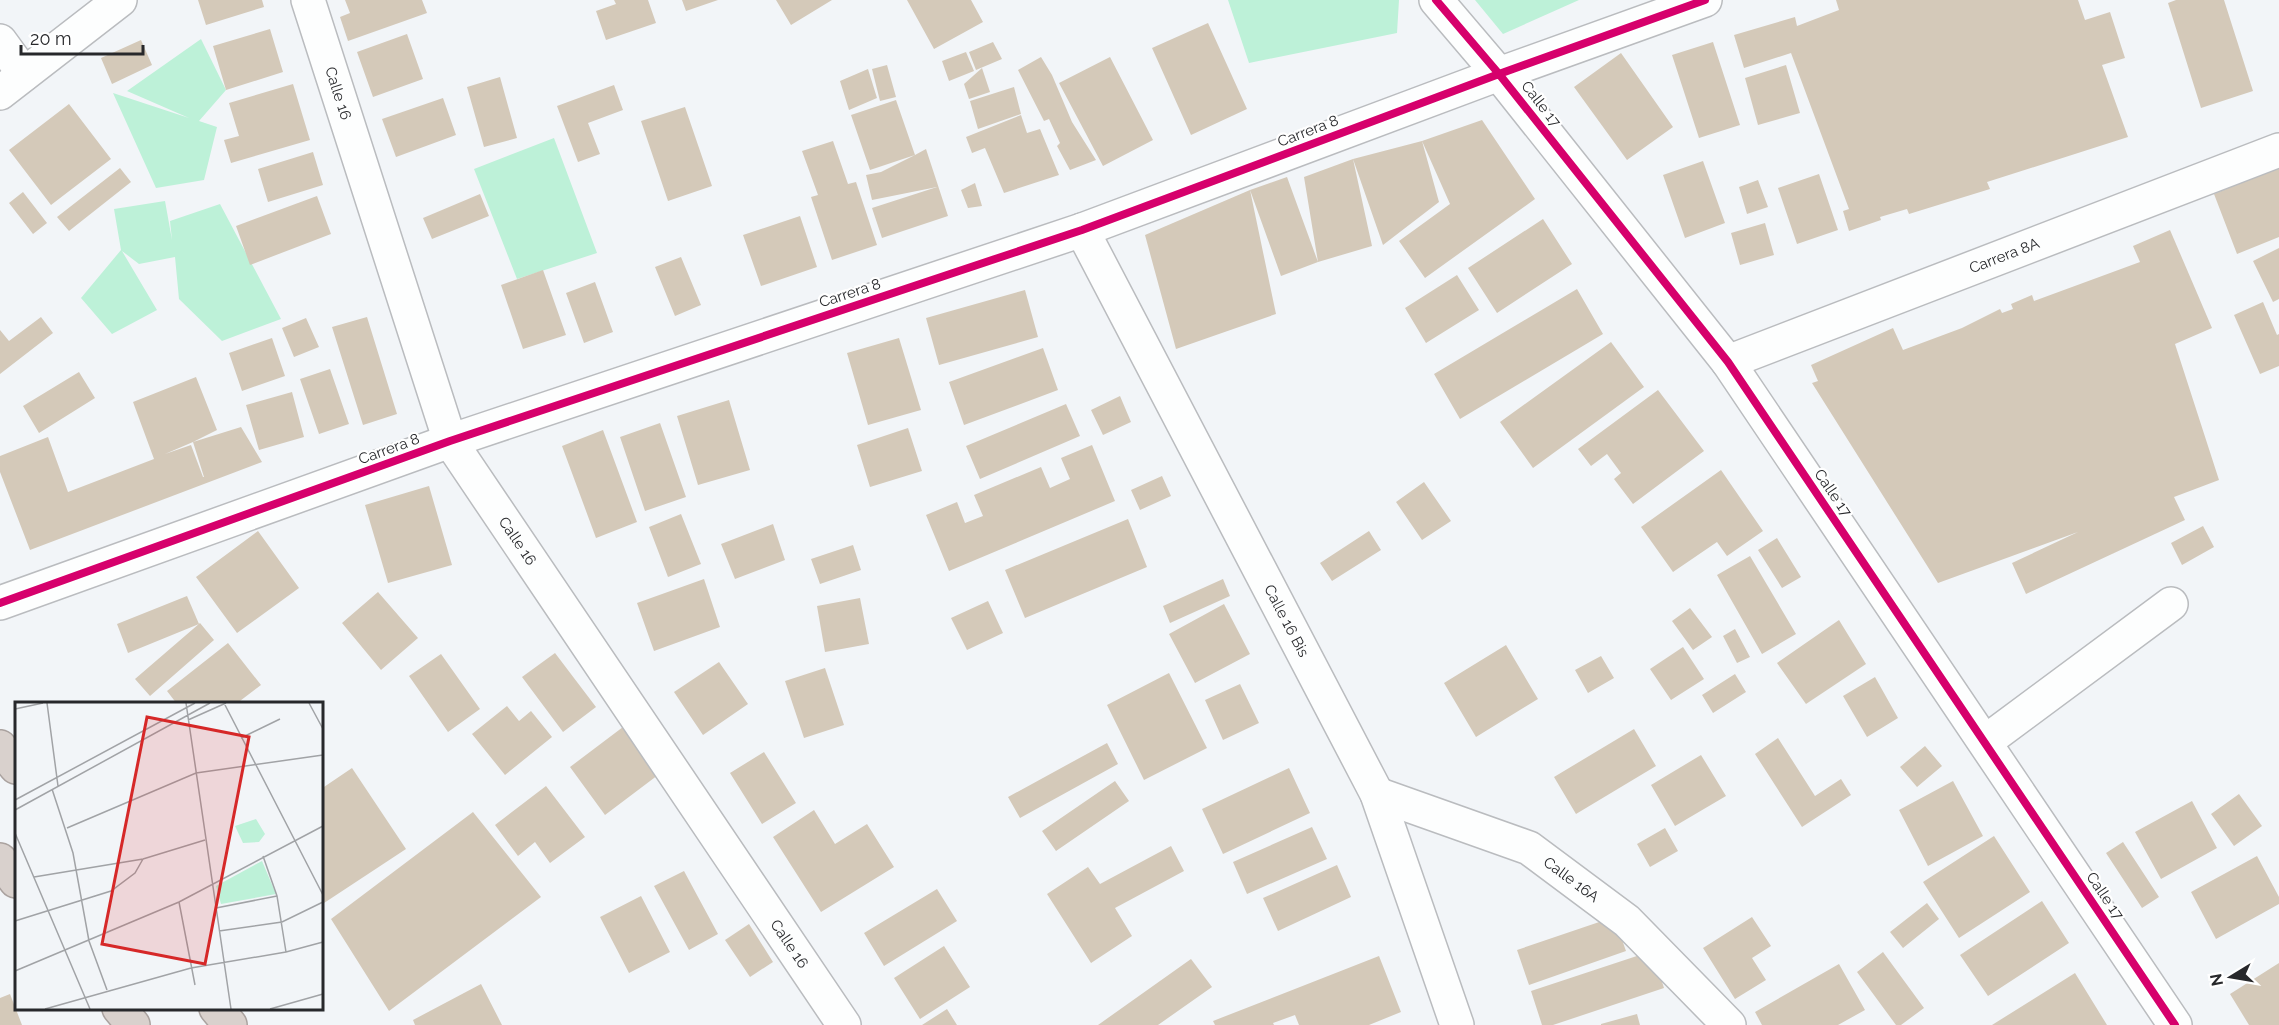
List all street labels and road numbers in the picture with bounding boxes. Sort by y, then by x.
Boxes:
street label: Calle 16 [321,64,355,122]
street label: Calle 17 [1517,77,1565,131]
street label: Carrera 8 [1275,111,1341,151]
street label: Carrera 8A [1967,234,2042,277]
street label: Carrera 8 [817,275,883,311]
street label: Carrera 8 [356,430,422,468]
street label: Calle 17 [1811,466,1855,520]
street label: Calle 16 [495,513,540,569]
street label: Calle 16 Bis [1260,582,1313,660]
street label: Calle 16A [1540,853,1603,906]
street label: Calle 17 [2083,869,2127,923]
street label: Calle 16 [767,916,812,972]

